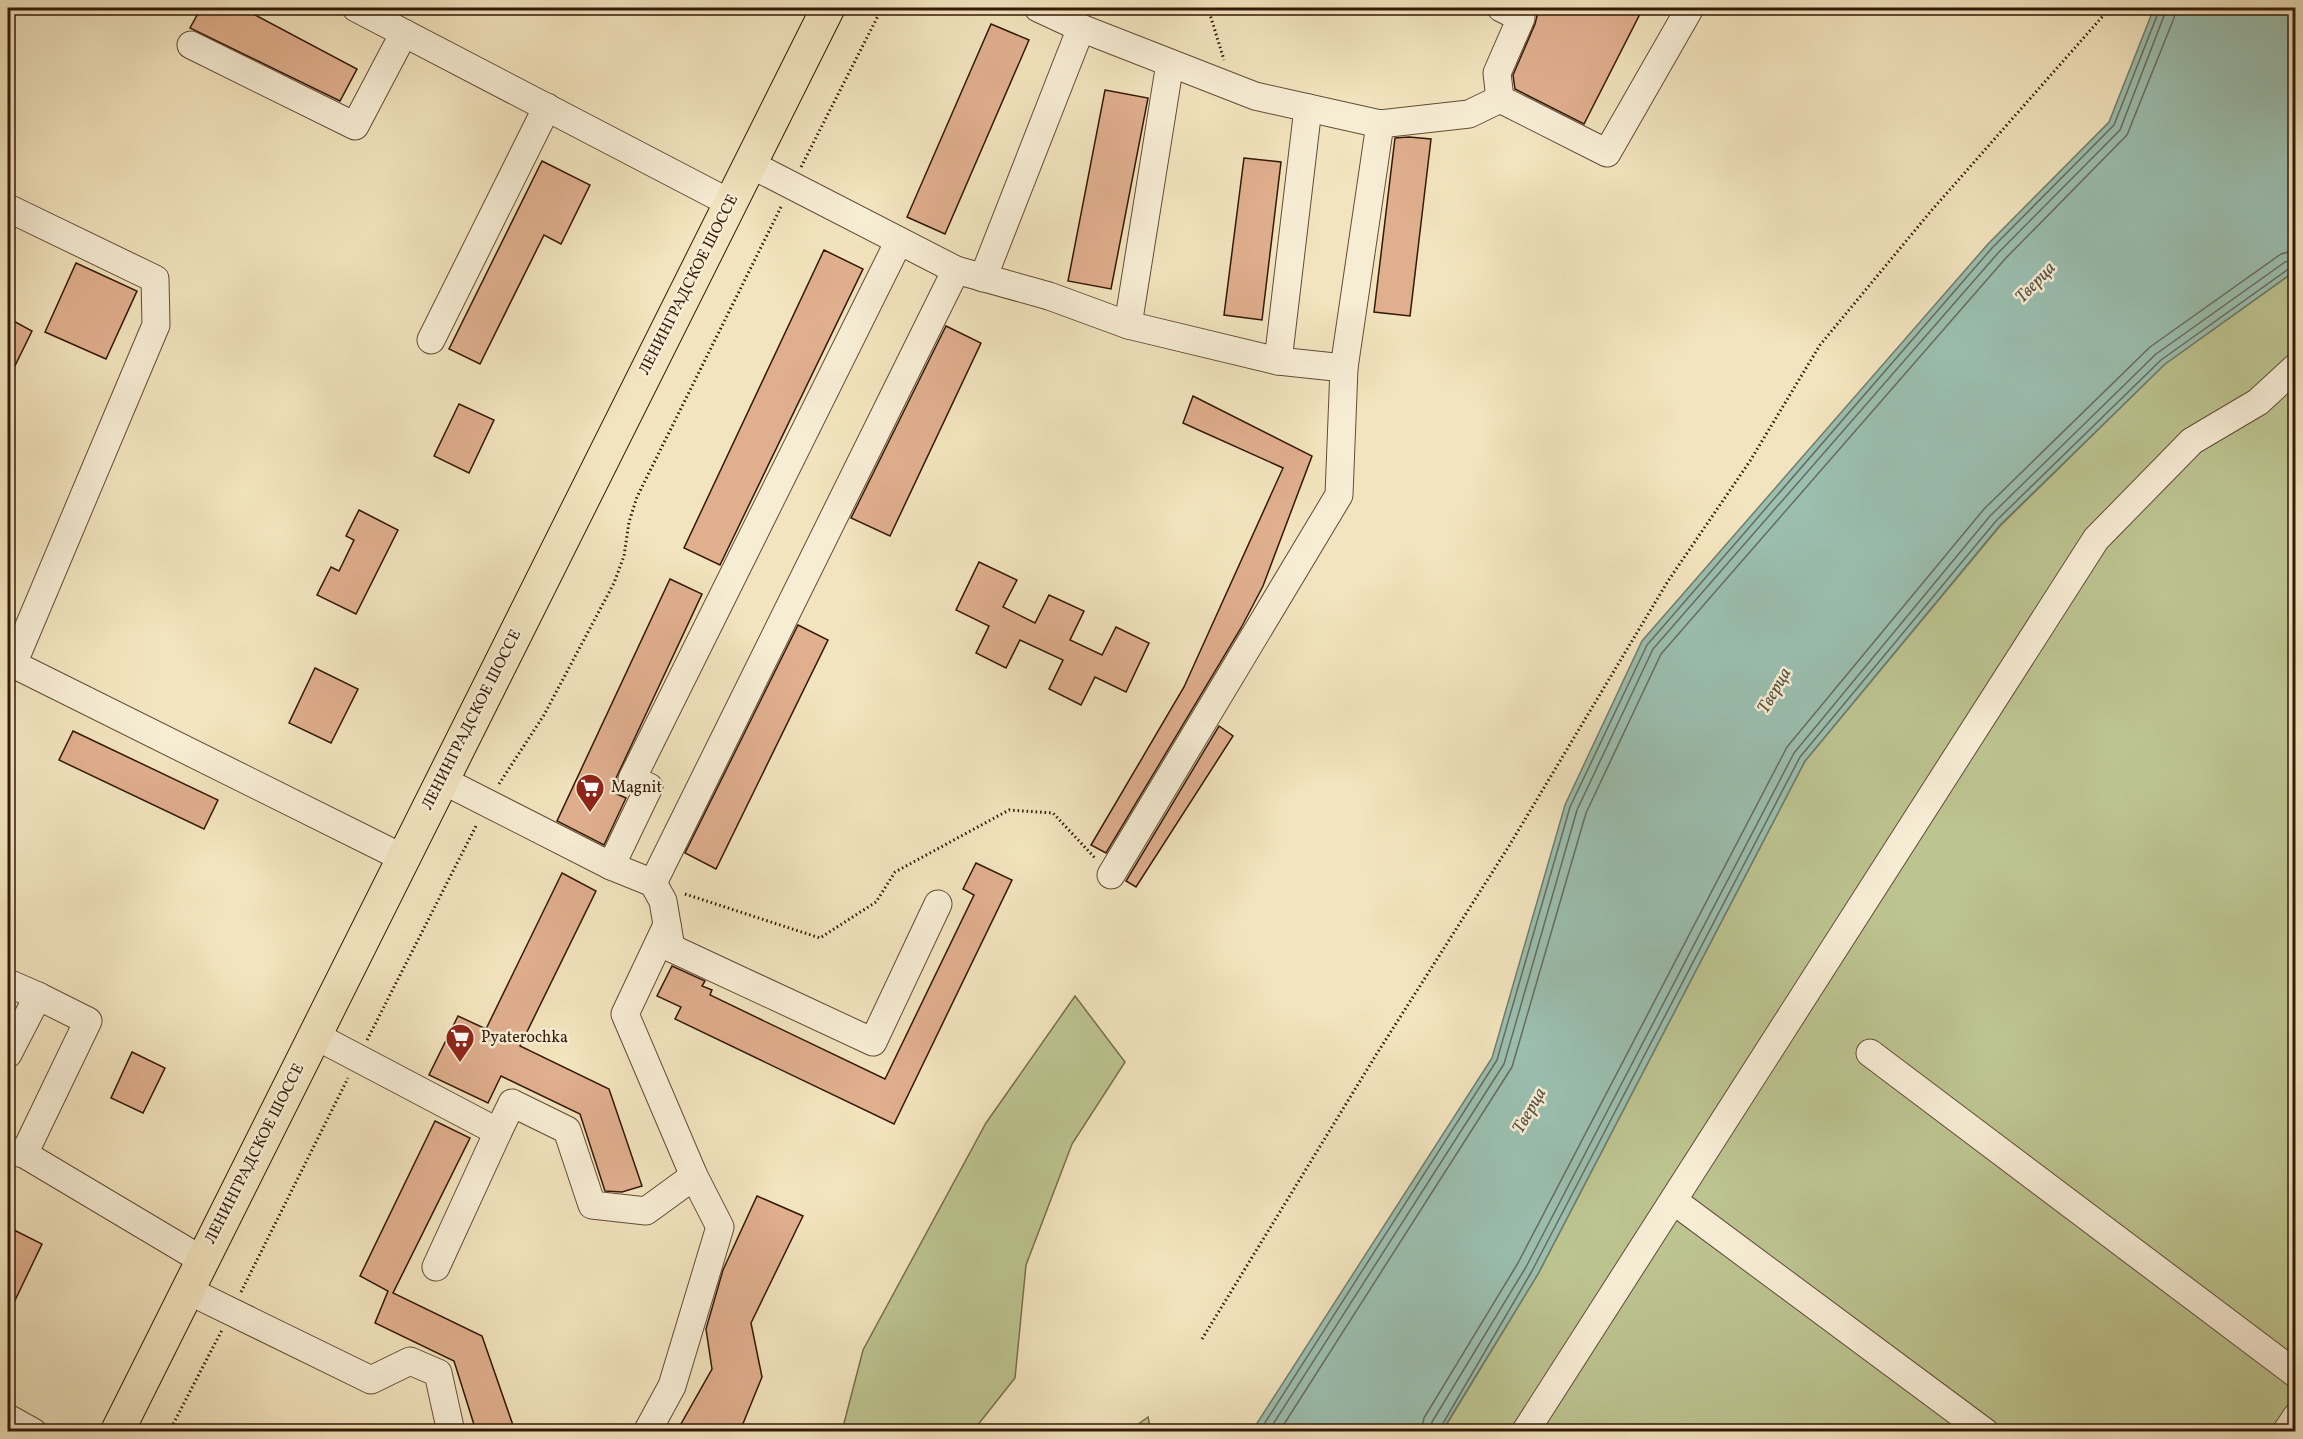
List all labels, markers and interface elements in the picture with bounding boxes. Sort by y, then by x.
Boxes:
street label: ЛЕНИНГРАДСКОЕ ШОССЕ [634,191,744,379]
water label: Тверца [2010,257,2062,309]
street label: ЛЕНИНГРАДСКОЕ ШОССЕ [417,626,527,814]
water label: Тверца [1752,663,1798,719]
supermarket icon: Magnit [574,772,606,814]
place label: Magnit [611,777,662,799]
supermarket icon: Pyaterochka [444,1022,476,1064]
place label: Pyaterochka [481,1027,568,1049]
street label: ЛЕНИНГРАДСКОЕ ШОССЕ [200,1060,310,1248]
water label: Тверца [1507,1083,1553,1139]

